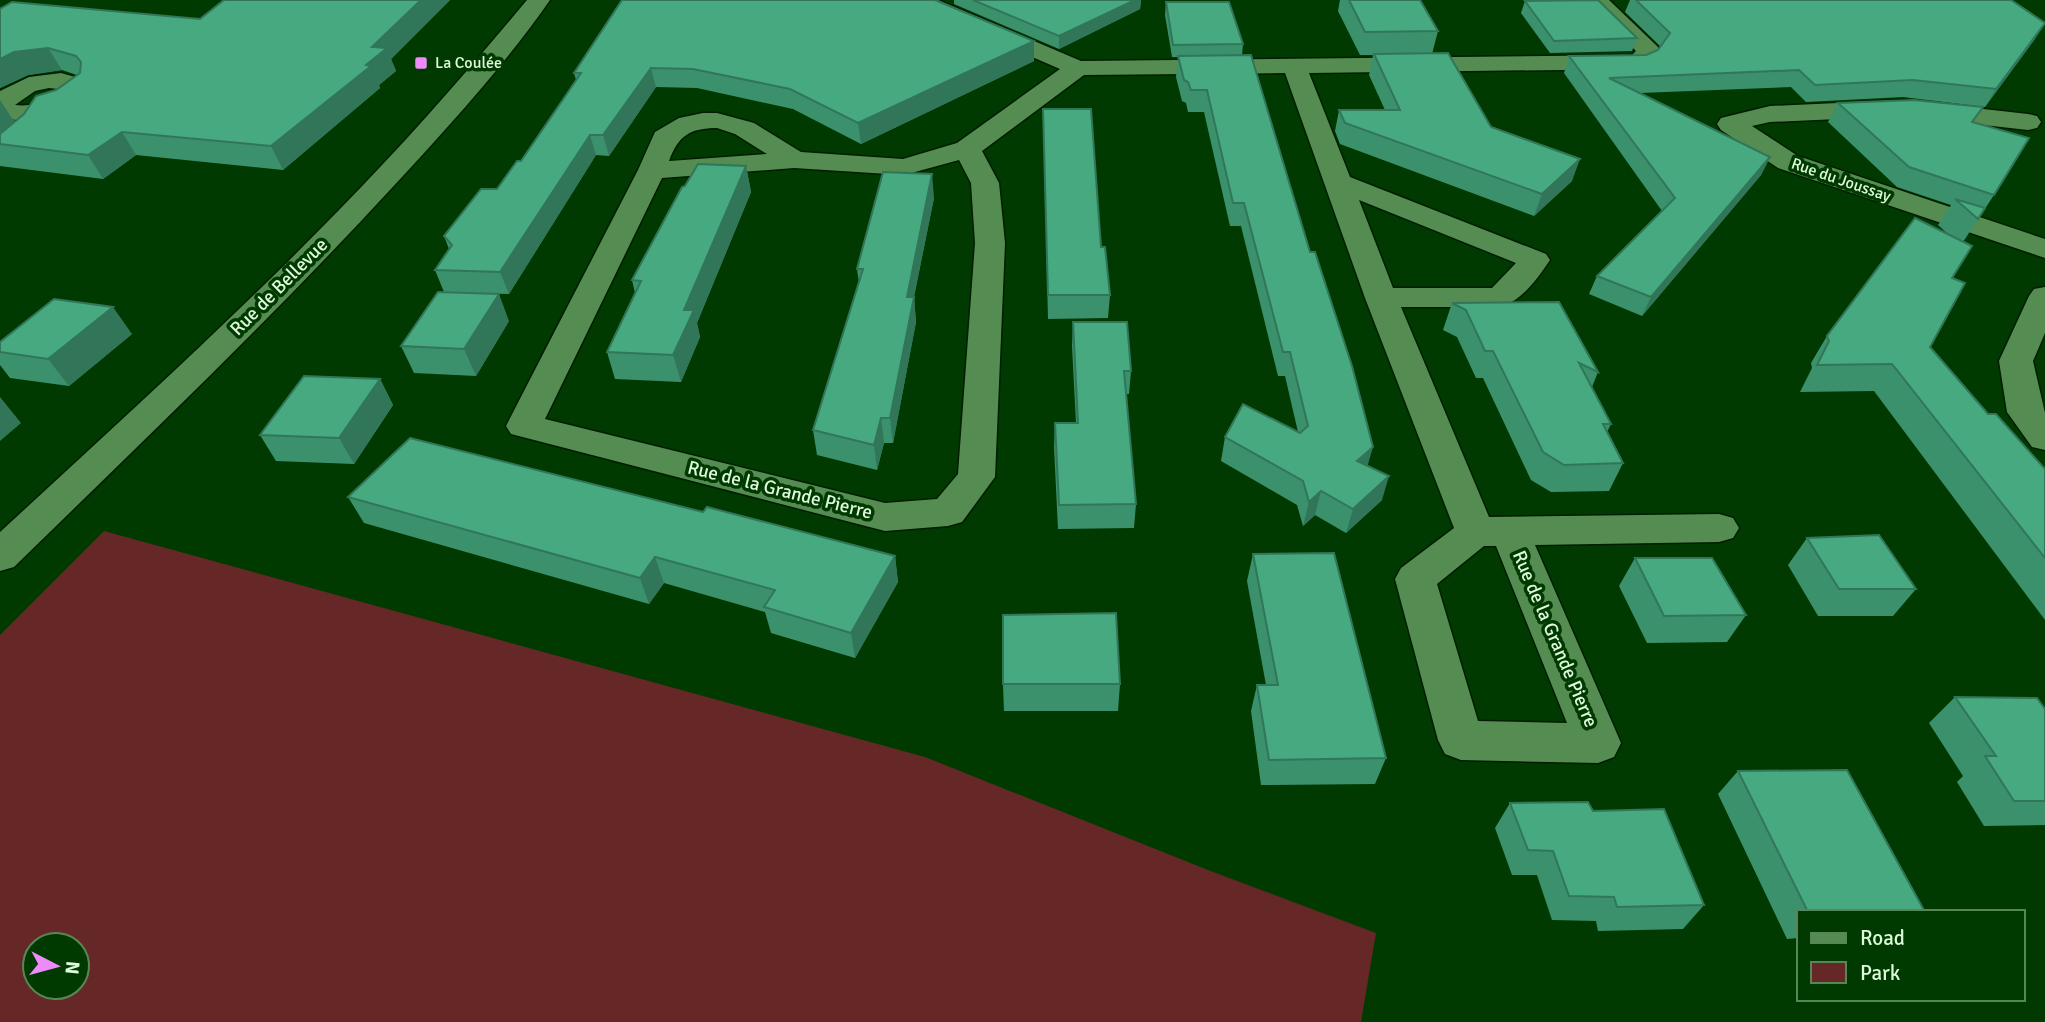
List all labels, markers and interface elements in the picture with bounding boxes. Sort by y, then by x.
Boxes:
place label: La Coulée [435,53,502,73]
marker: La Coulée [413,55,429,71]
street label: Rue du Joussay [1789,154,1894,207]
street label: Rue de Bellevue [225,233,333,341]
street label: Rue de la Grande Pierre [685,455,875,525]
street label: Rue de la Grande Pierre [1507,547,1603,731]
legend [1797,910,2024,1001]
text: Road [1860,925,1905,951]
north arrow [21,931,91,1001]
text: N [59,960,85,975]
text: Park [1860,960,1901,986]

